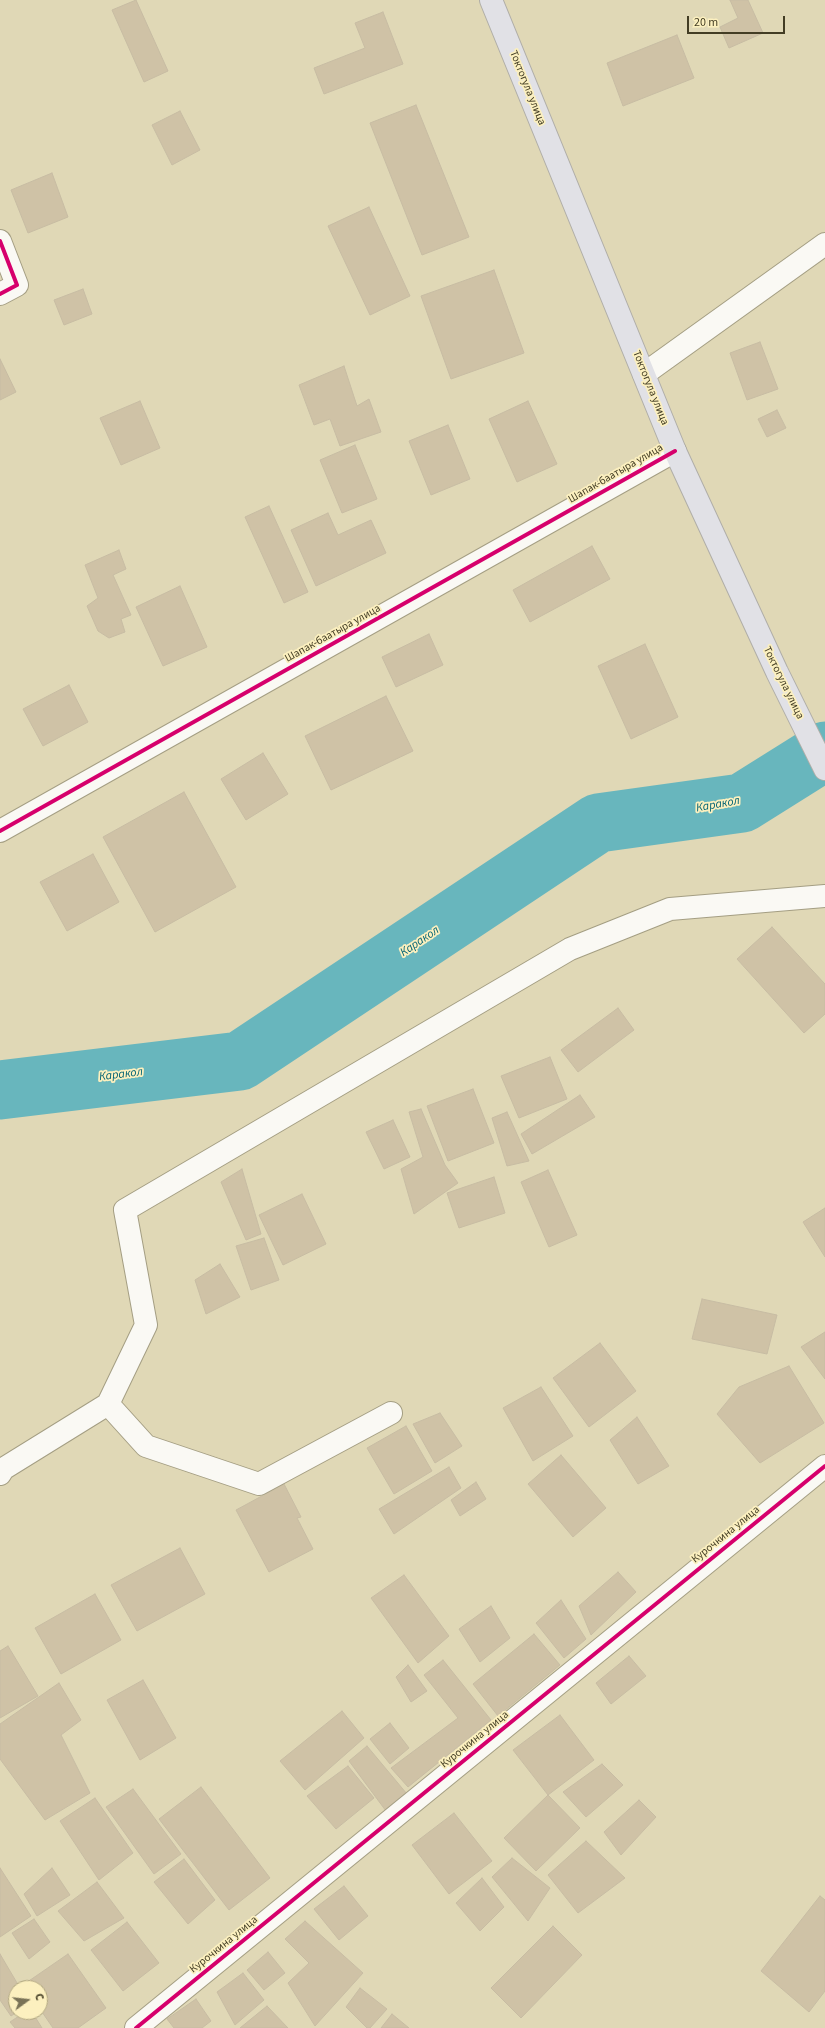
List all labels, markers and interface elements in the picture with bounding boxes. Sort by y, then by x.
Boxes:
scale bar [689,8,787,34]
text: 20 m [694,14,718,31]
street label: Токтогула улица [506,49,548,127]
street label: Токтогула улица [629,349,671,427]
street label: Шапак-баатыра улица [566,441,666,507]
street label: Шапак-баатыра улица [283,602,383,666]
street label: Токтогула улица [760,645,806,721]
water label: Каракол [695,794,741,816]
water label: Каракол [398,924,442,960]
water label: Каракол [98,1065,144,1085]
street label: Курочкина улица [689,1504,763,1566]
street label: Курочкина улица [438,1709,512,1771]
street label: Курочкина улица [187,1914,261,1976]
north arrow [8,1980,48,2020]
text: С [31,1992,47,2002]

